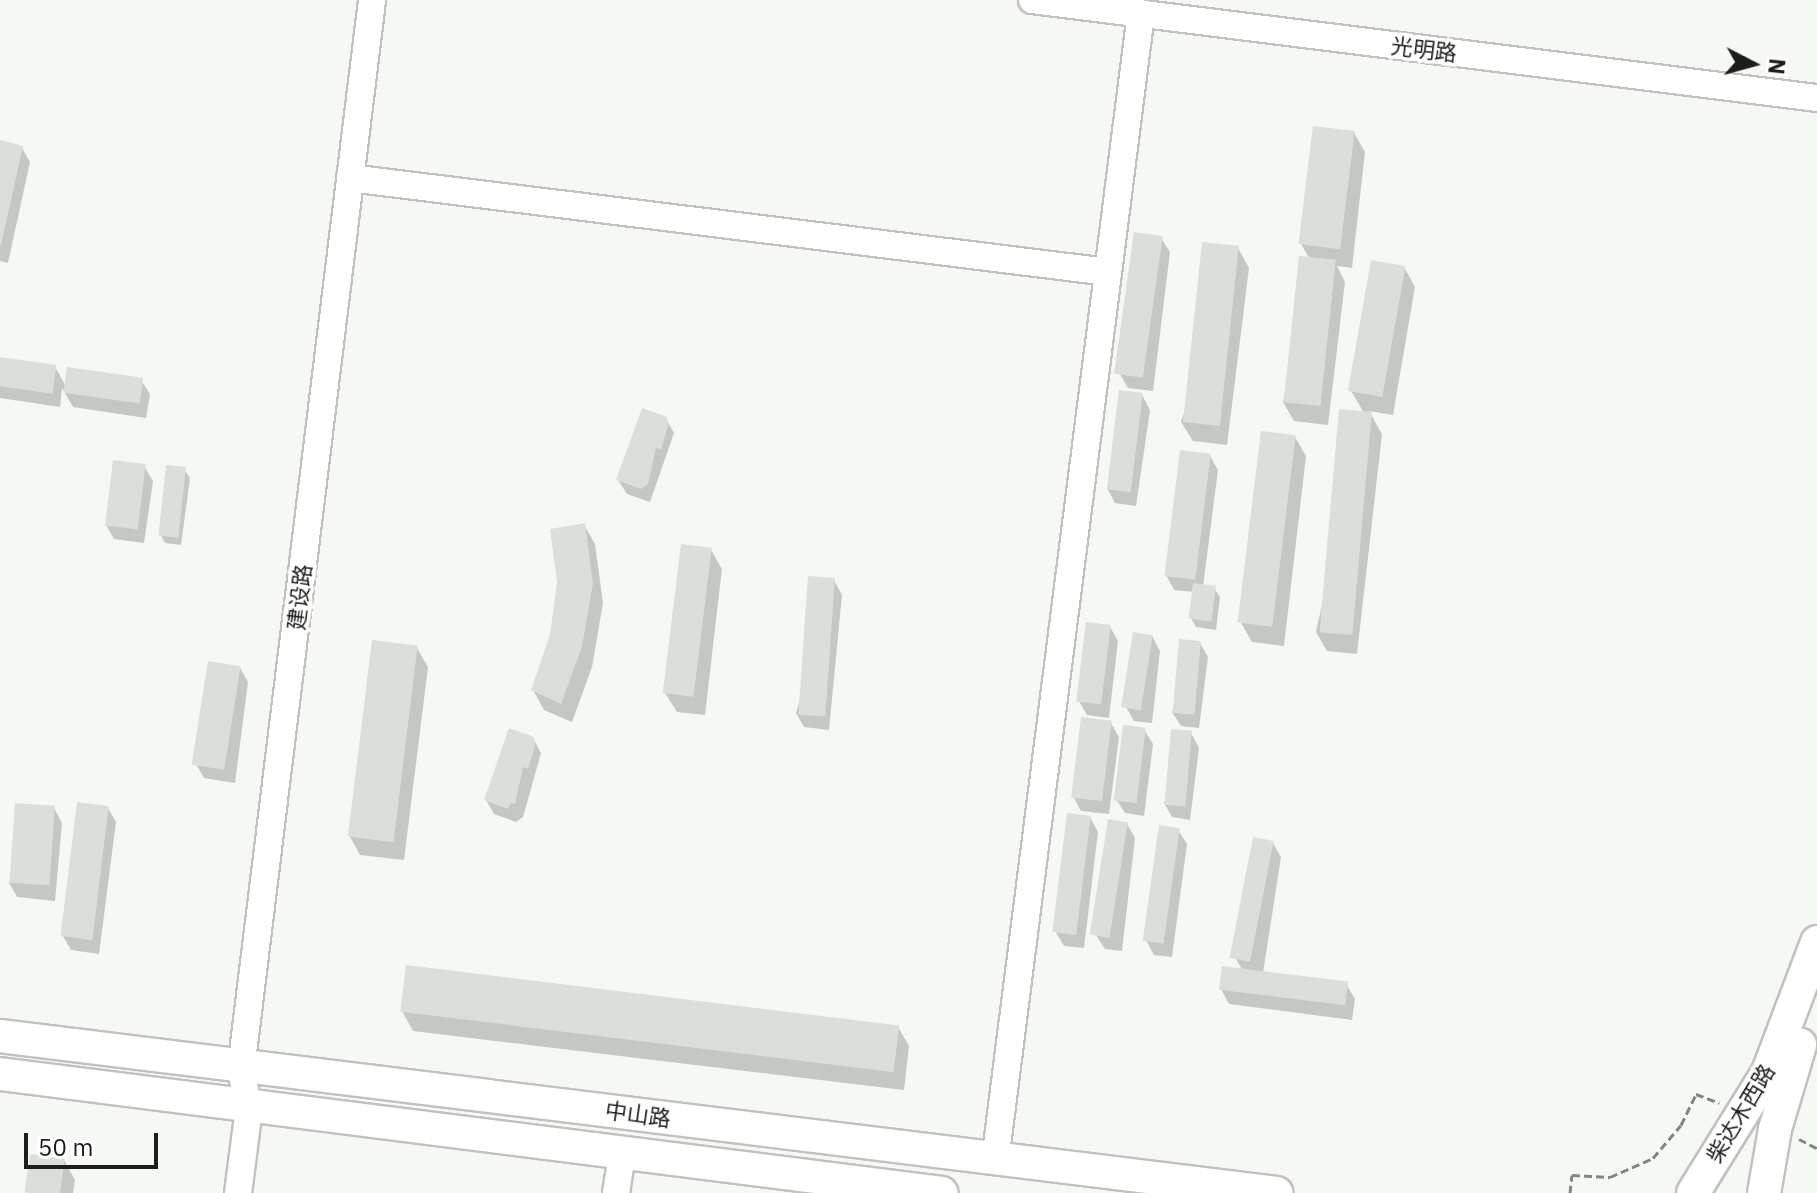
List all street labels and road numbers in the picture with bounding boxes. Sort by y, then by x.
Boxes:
street label: 光明路 [1390,32,1458,66]
street label: 建设路 [282,563,316,631]
street label: 柴达木西路 [1700,1059,1780,1167]
street label: 中山路 [603,1096,673,1132]

